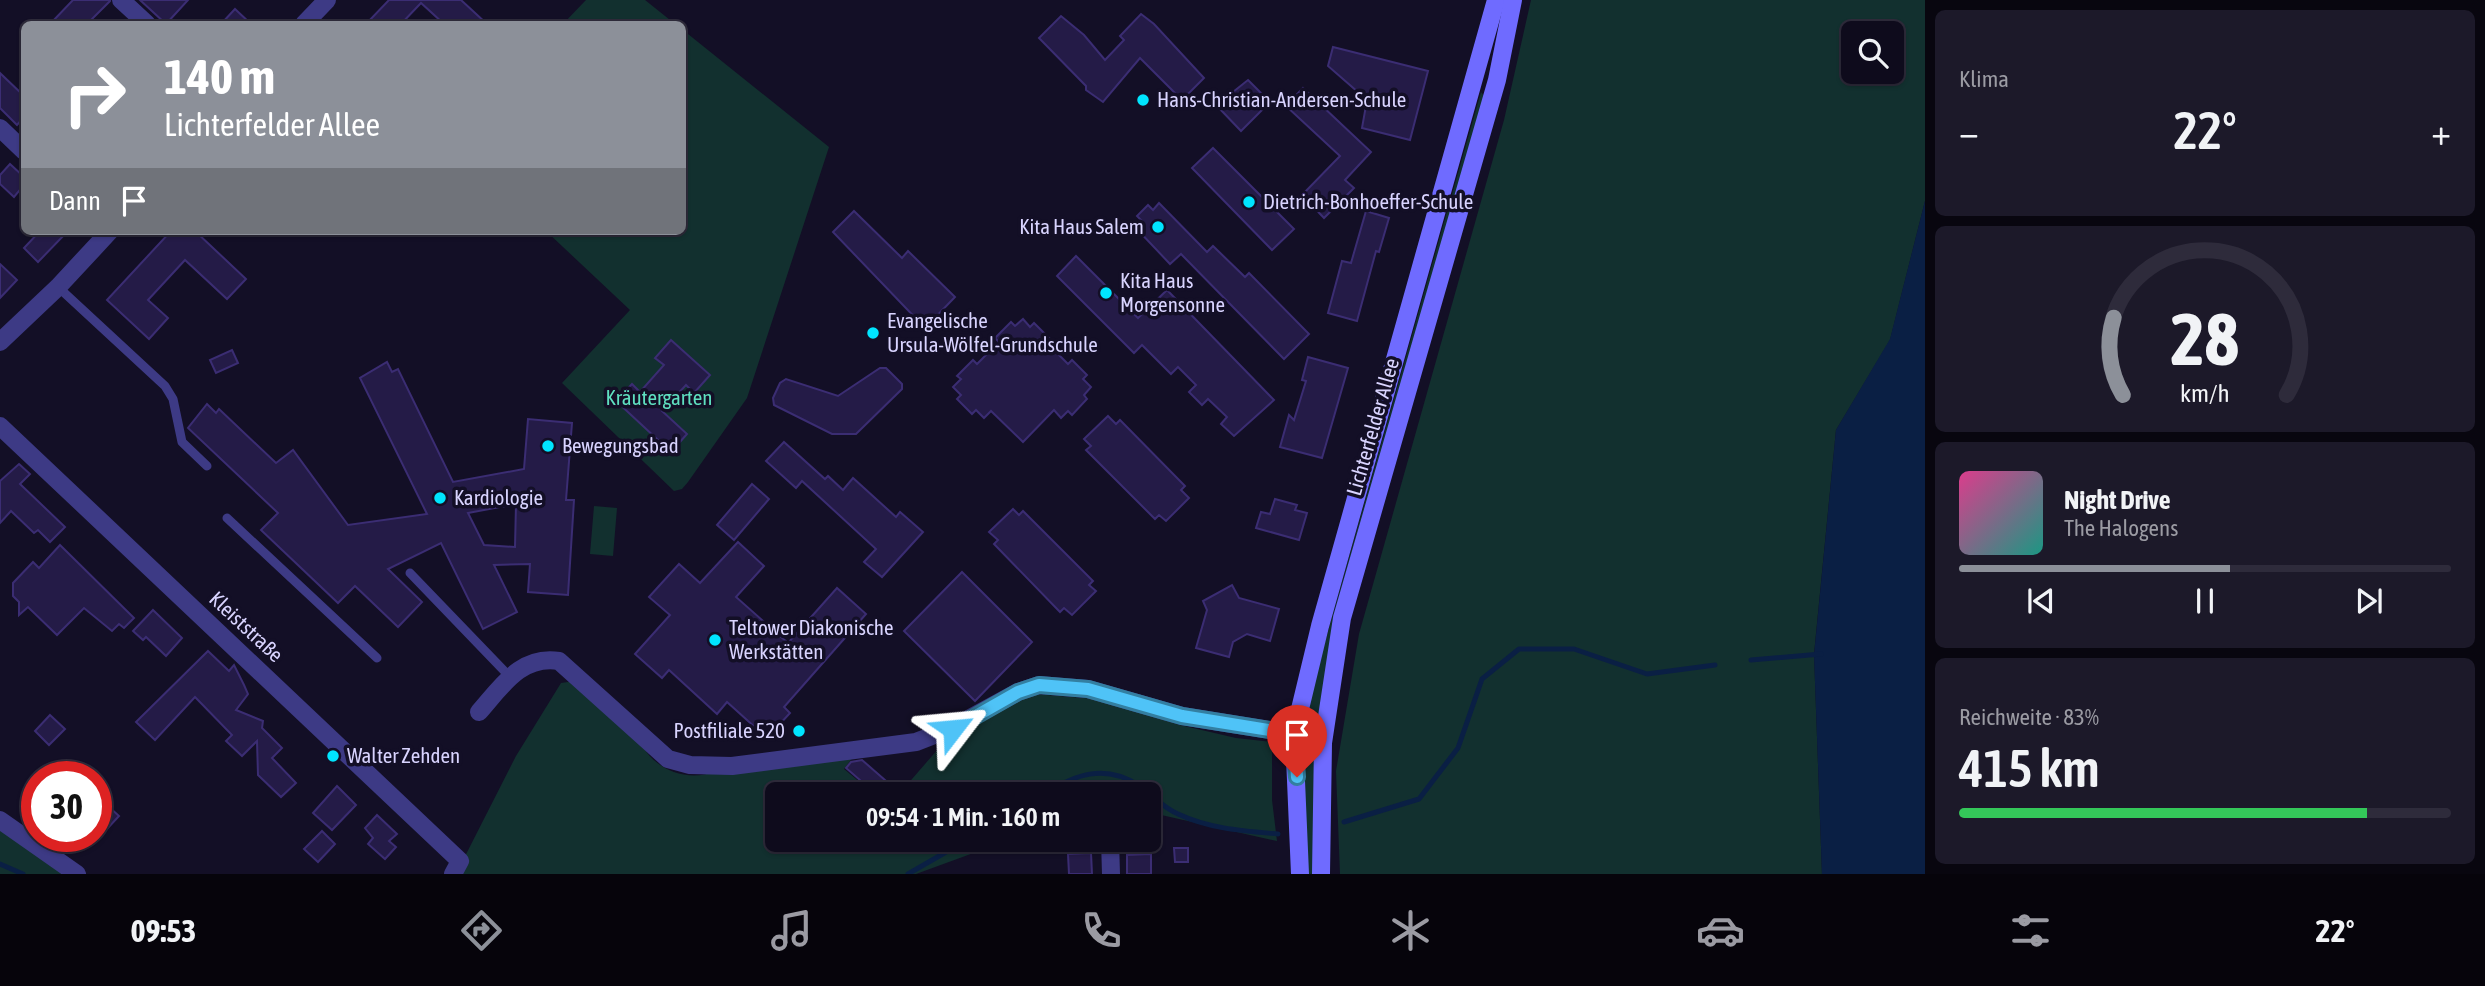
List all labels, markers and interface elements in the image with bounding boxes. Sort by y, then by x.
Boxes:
map controls [1841,21,1904,84]
button: search [1841,21,1904,84]
text: 140 m [164,48,275,104]
icon: right [49,49,140,140]
text: Klima [1959,66,2009,92]
place label: Hans-Christian-Andersen-Schule [1157,87,1406,111]
marker: Hans-Christian-Andersen-Schule [1135,92,1151,108]
text: 22° [2173,100,2237,160]
text: Lichterfelder Allee [164,106,380,143]
text: − [1959,110,1979,153]
text: + [2431,110,2451,153]
icon: arrive [115,182,153,220]
text: Dann [49,186,101,216]
place label: Dietrich-Bonhoeffer-Schule [1263,189,1473,213]
marker: Dietrich-Bonhoeffer-Schule [1241,194,1257,210]
place label: Kita Haus Salem [1019,214,1144,238]
marker: Kita Haus Salem [1150,219,1166,235]
place label: Kita Haus Morgensonne [1120,268,1225,316]
marker: Kita Haus Morgensonne [1098,285,1114,301]
text: 28 [2171,297,2239,380]
place label: Evangelische Ursula-Wölfel-Grundschule [887,308,1098,356]
marker: Evangelische Ursula-Wölfel-Grundschule [865,325,881,341]
street label: Lichterfelder Allee [1341,355,1403,498]
text: km/h [2180,379,2230,407]
park label: Kräutergarten [606,385,712,409]
place label: Bewegungsbad [562,433,679,457]
marker: Bewegungsbad [540,438,556,454]
place label: Kardiologie [454,485,543,509]
text: Night Drive [2064,485,2171,515]
marker: Kardiologie [432,490,448,506]
text: The Halogens [2064,515,2178,541]
icon: previous [2022,582,2060,620]
icon: pause [2186,582,2224,620]
icon: next [2350,582,2388,620]
street label: Kleiststraße [205,586,288,666]
place label: Teltower Diakonische Werkstätten [729,615,893,663]
marker: Teltower Diakonische Werkstätten [707,632,723,648]
position arrow [916,692,990,766]
text: Reichweite · 83% [1959,704,2099,730]
pin [1267,705,1327,777]
icon: arrive [1278,716,1316,754]
place label: Postfiliale 520 [673,718,785,742]
marker: Postfiliale 520 [791,723,807,739]
text: 415 km [1959,738,2100,798]
place label: Walter Zehden [347,743,460,767]
marker: Walter Zehden [325,748,341,764]
speed limit sign: 30 [21,761,112,852]
text: 09:54 · 1 Min. · 160 m [866,802,1060,832]
icon: directions [457,906,506,955]
icon: music [767,906,816,955]
icon: phone [1077,906,1126,955]
icon: climate [1386,906,1435,955]
icon: car [1696,906,1745,955]
icon: filters [2006,906,2055,955]
text: 09:53 [130,912,196,949]
text: 22° [2316,912,2355,949]

